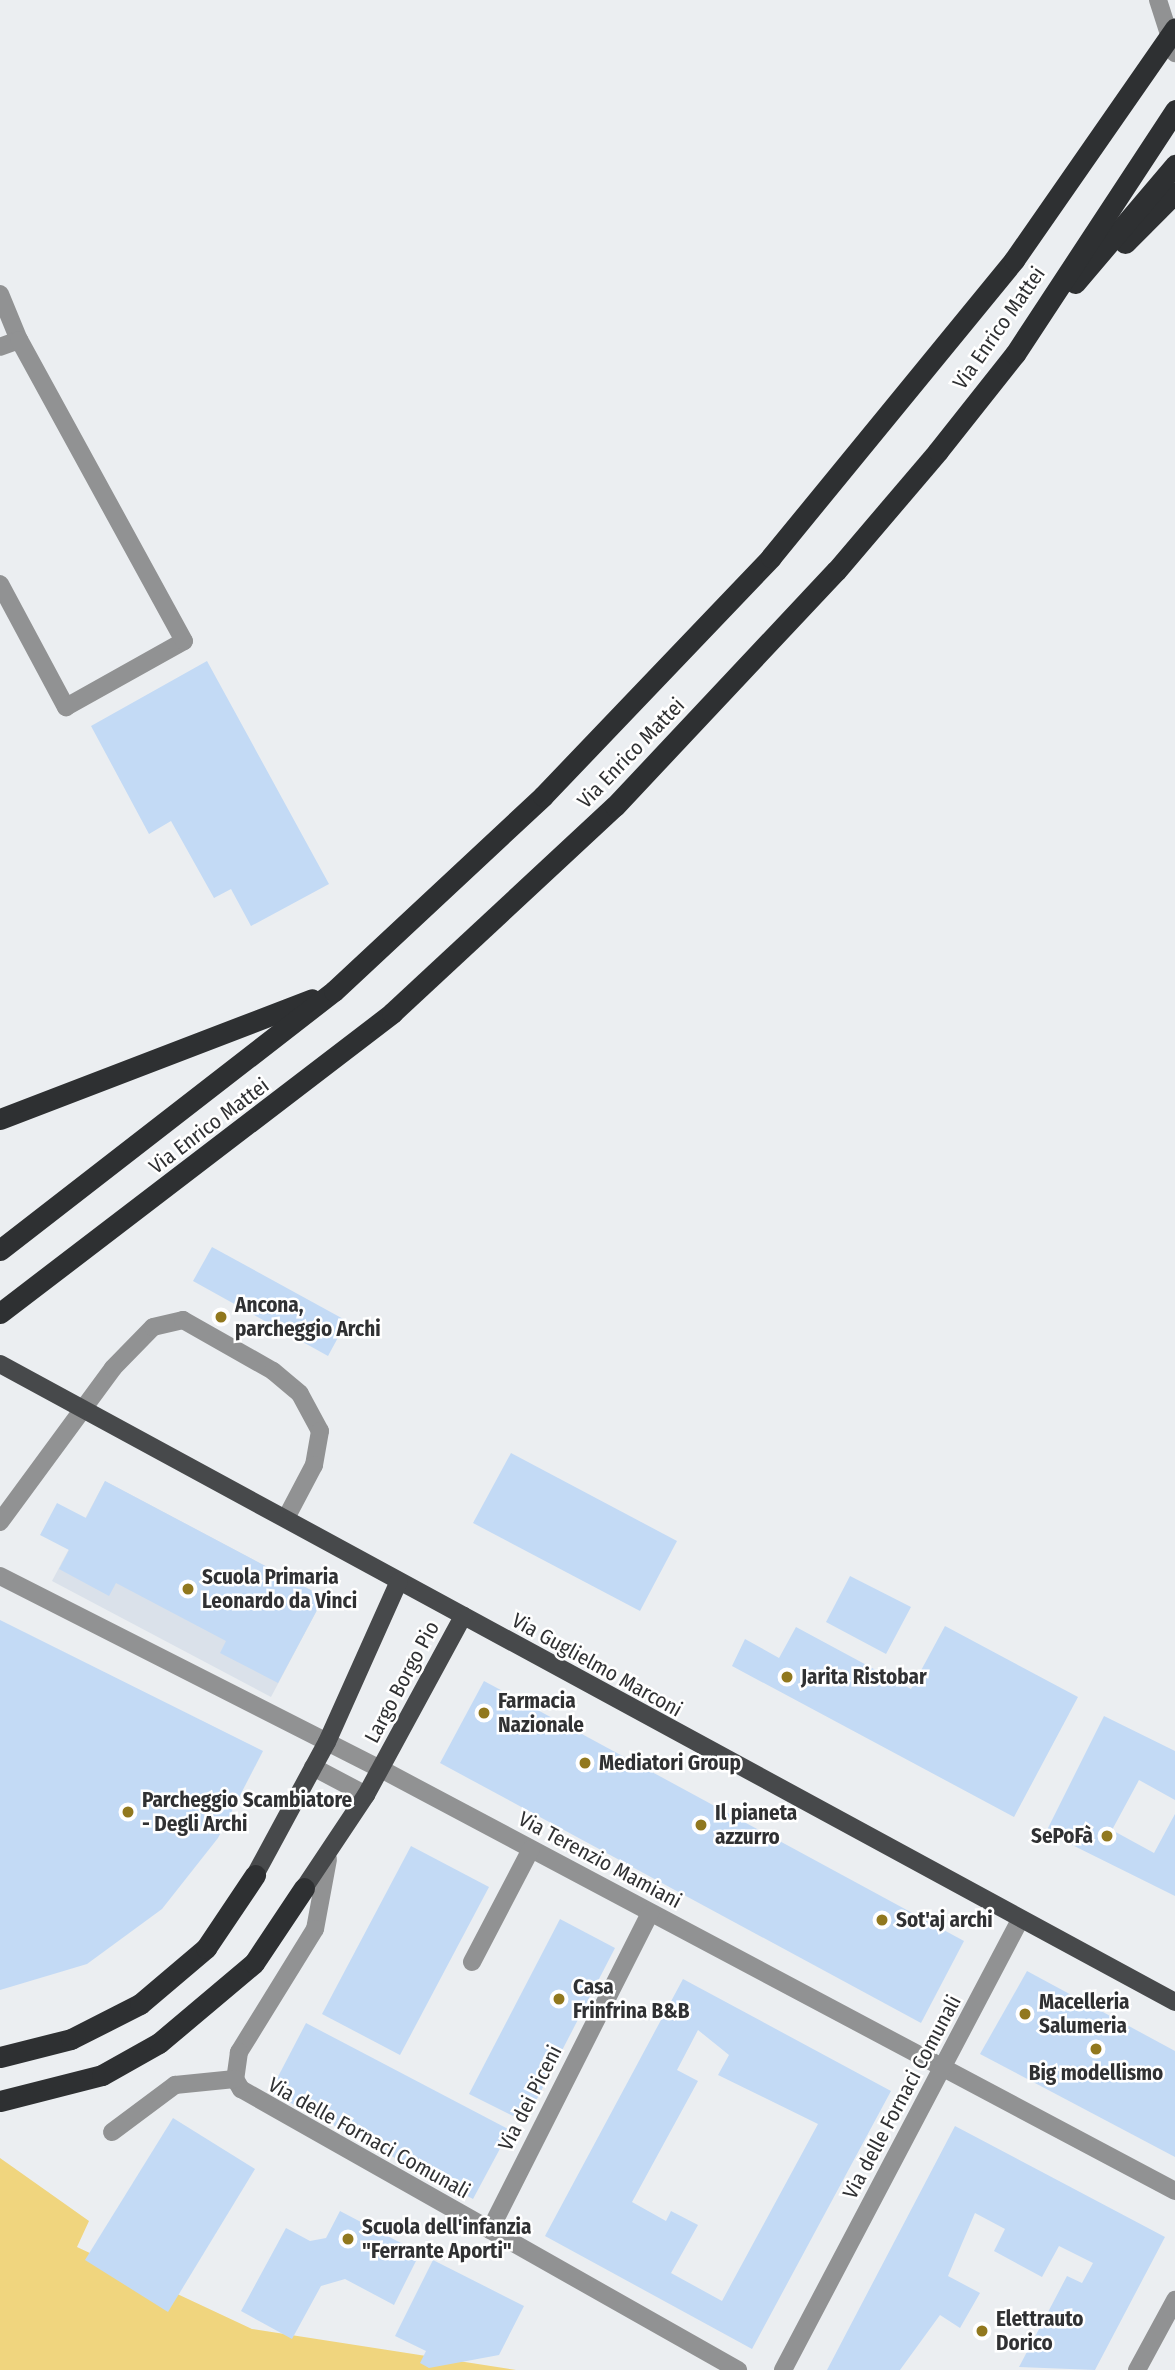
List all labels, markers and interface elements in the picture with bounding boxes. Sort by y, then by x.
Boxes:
street label: Via Enrico Mattei [948,262,1050,394]
street label: Via Enrico Mattei [572,693,690,813]
street label: Via Enrico Mattei [144,1073,274,1179]
place label: Ancona, parcheggio Archi [235,1292,381,1342]
marker: Ancona, parcheggio Archi [213,1309,229,1325]
place label: Scuola Primaria Leonardo da Vinci [202,1564,357,1614]
marker: Scuola Primaria Leonardo da Vinci [180,1581,196,1597]
street label: Via Guglielmo Marconi [507,1608,687,1722]
street label: Largo Borgo Pio [359,1617,445,1747]
place label: Jarita Ristobar [801,1664,927,1690]
marker: Jarita Ristobar [779,1669,795,1685]
place label: Farmacia Nazionale [498,1688,584,1738]
marker: Farmacia Nazionale [476,1705,492,1721]
place label: Mediatori Group [599,1750,741,1776]
marker: Mediatori Group [577,1755,593,1771]
place label: Parcheggio Scambiatore - Degli Archi [142,1787,352,1837]
place label: Il pianeta azzurro [715,1800,797,1850]
marker: Parcheggio Scambiatore - Degli Archi [120,1804,136,1820]
street label: Via Terenzio Mamiani [514,1806,686,1914]
marker: Il pianeta azzurro [693,1817,709,1833]
place label: SePoFà [1031,1823,1093,1849]
marker: SePoFà [1099,1828,1115,1844]
place label: Sot'aj archi [896,1907,993,1933]
marker: Sot'aj archi [874,1912,890,1928]
place label: Casa Frinfrina B&B [573,1974,690,2024]
place label: Macelleria Salumeria [1039,1989,1130,2039]
marker: Casa Frinfrina B&B [551,1991,567,2007]
street label: Via delle Fornaci Comunali [838,1991,966,2203]
marker: Macelleria Salumeria [1017,2006,1033,2022]
street label: Via dei Piceni [493,2041,567,2155]
marker: Big modellismo [1088,2041,1104,2057]
place label: Big modellismo [1029,2060,1163,2086]
street label: Via delle Fornaci Comunali [264,2072,474,2204]
place label: Scuola dell'infanzia "Ferrante Aporti" [362,2214,531,2264]
marker: Scuola dell'infanzia "Ferrante Aporti" [340,2231,356,2247]
place label: Elettrauto Dorico [996,2306,1083,2356]
marker: Elettrauto Dorico [974,2323,990,2339]

